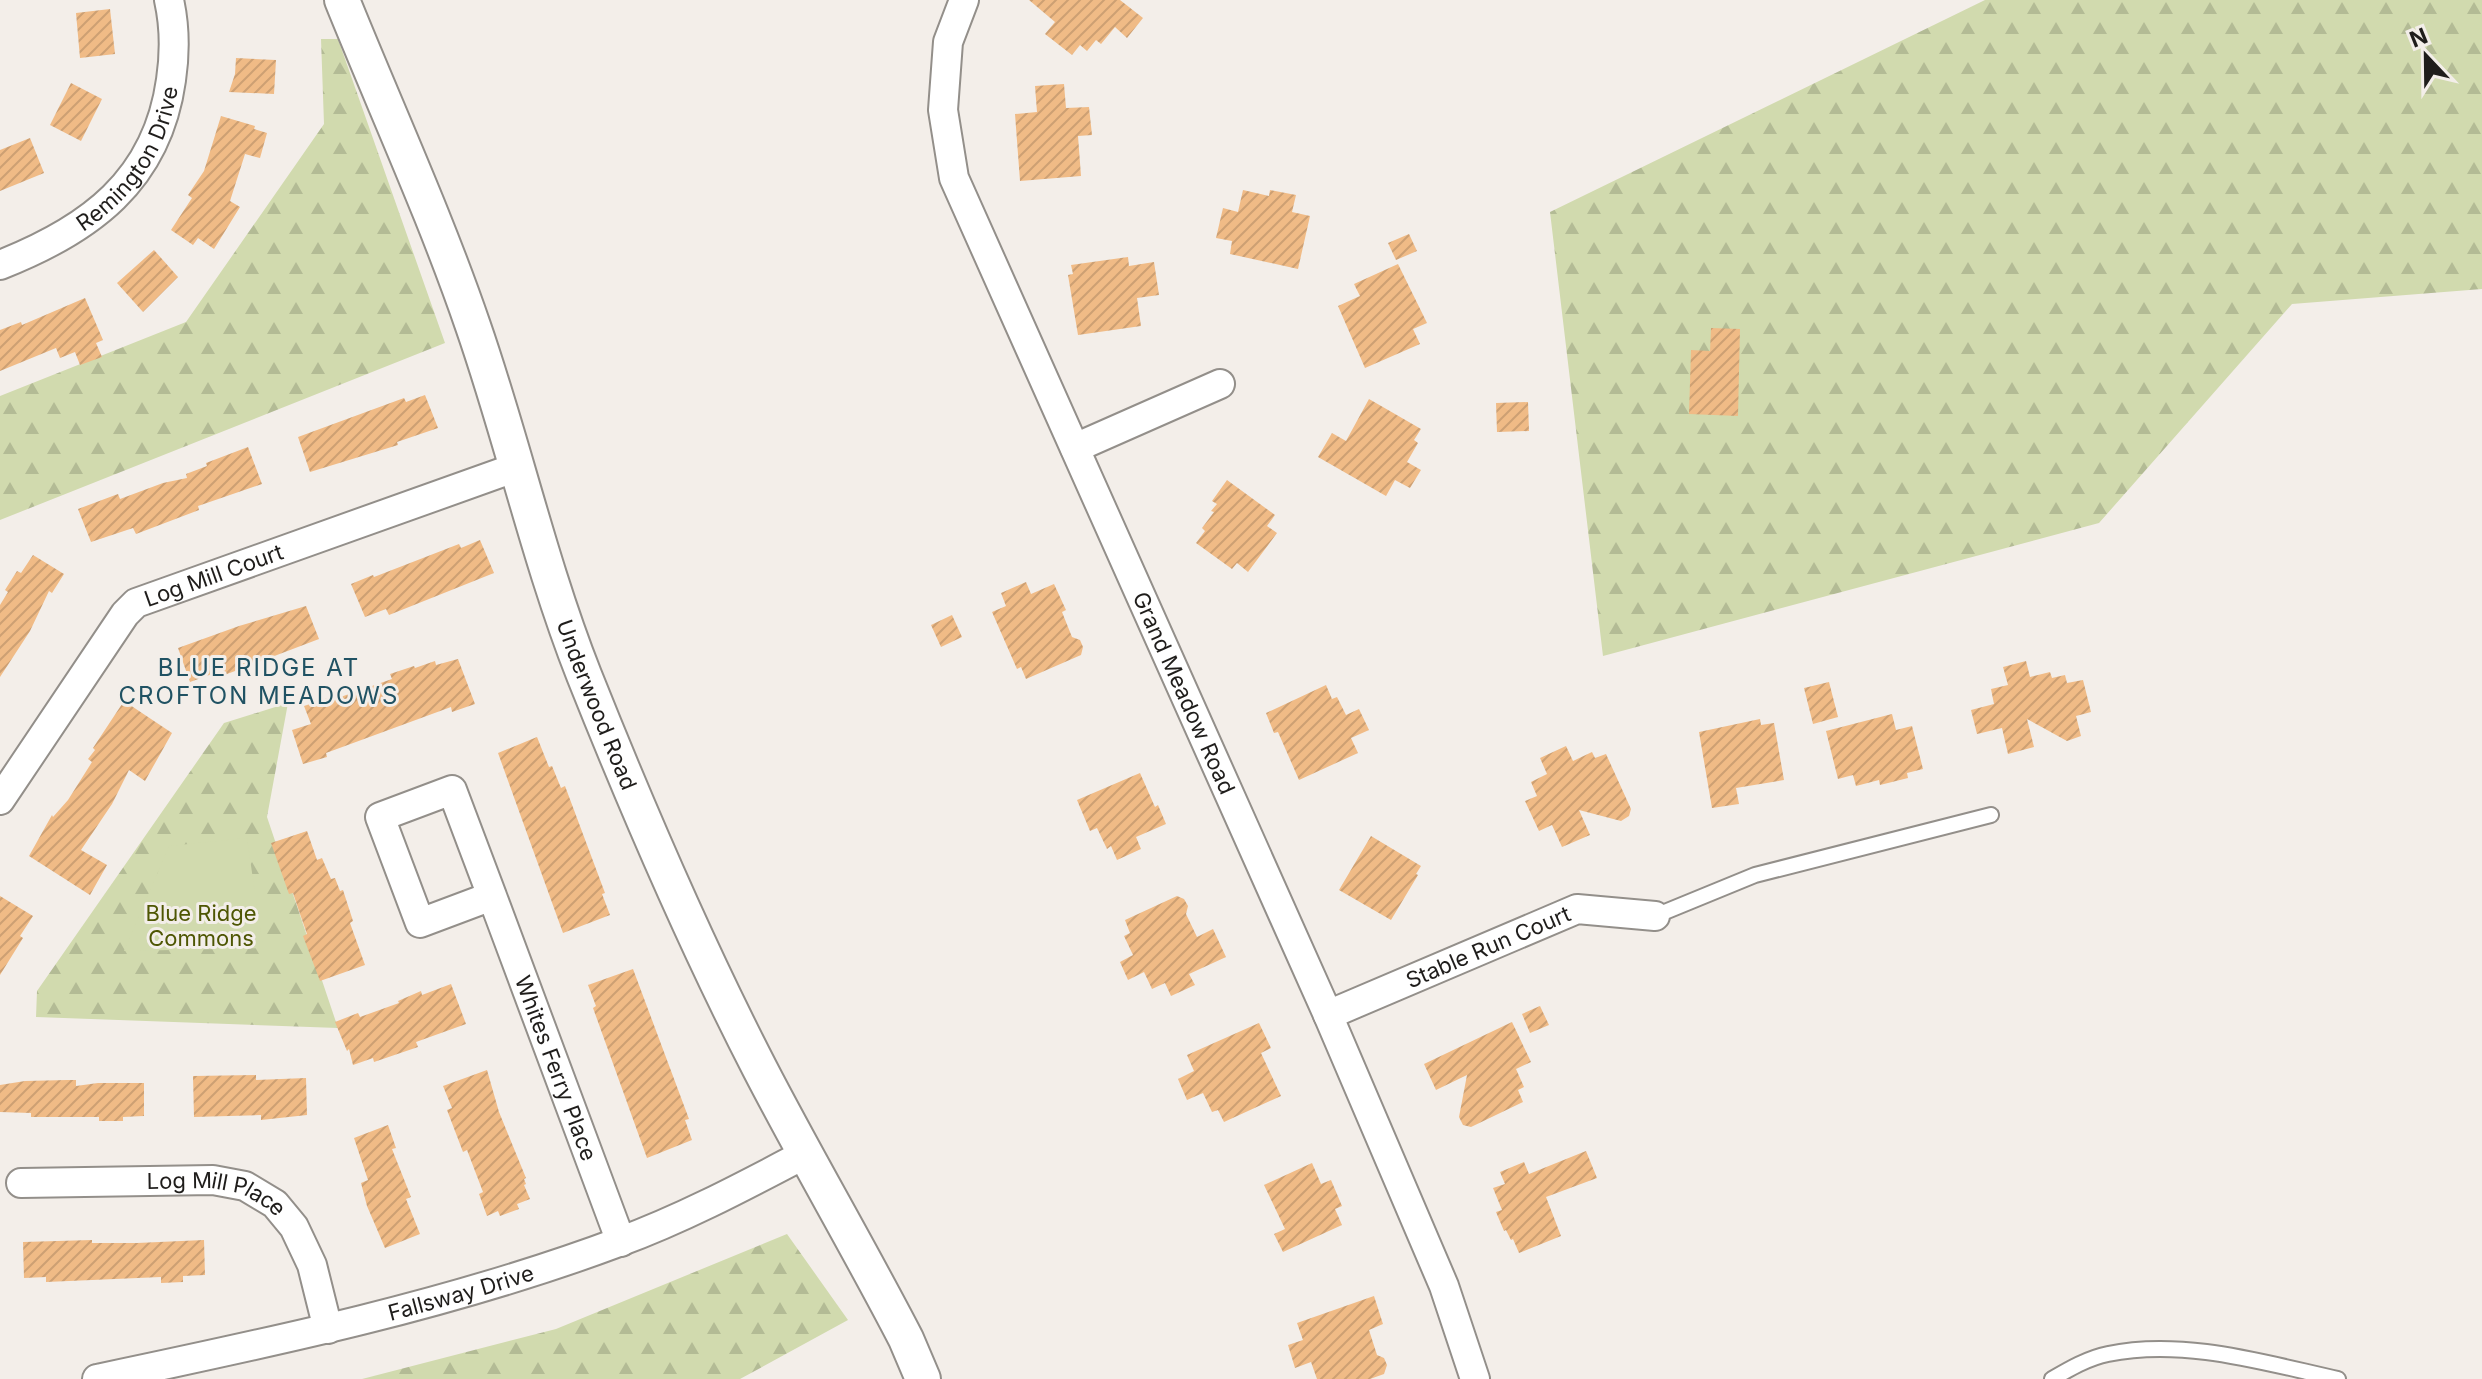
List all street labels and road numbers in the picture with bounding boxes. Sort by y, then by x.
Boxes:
street label: Remington Drive [71,84,183,236]
street label: Log Mill Court [141,539,286,612]
street label: Grand Meadow Road [1128,588,1241,798]
street label: Underwood Road [552,616,642,794]
street label: Stable Run Court [1402,900,1574,993]
street label: Whites Ferry Place [510,972,602,1164]
street label: Log Mill Place [147,1167,292,1221]
street label: Fallsway Drive [385,1259,537,1326]

